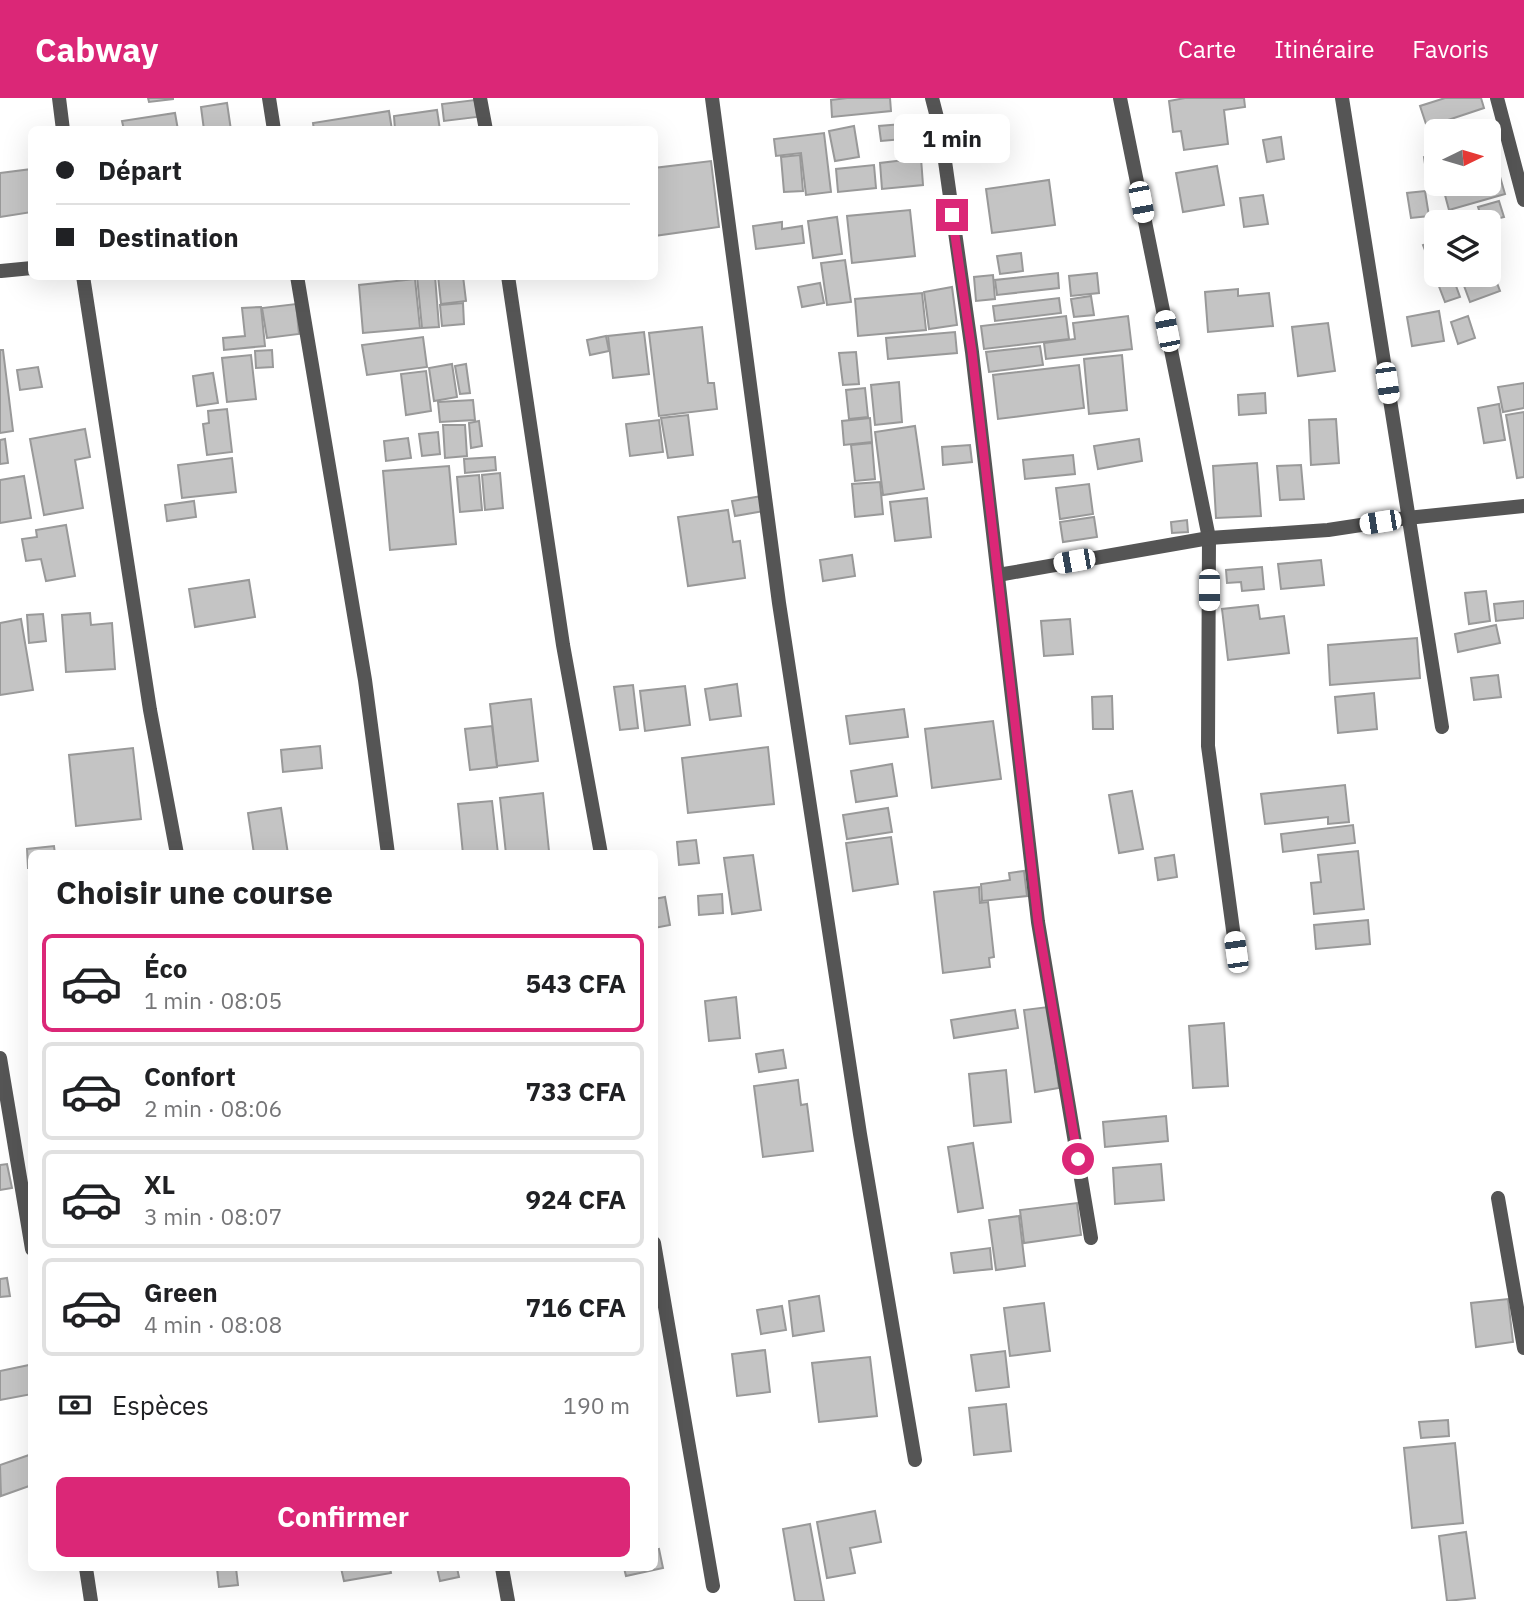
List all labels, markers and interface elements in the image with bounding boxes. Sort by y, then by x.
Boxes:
text: Cabway [35,28,158,71]
text: Carte [1178,33,1236,65]
text: Itinéraire [1274,33,1374,65]
text: Favoris [1412,33,1489,65]
callout: 1 min [894,114,1010,162]
north arrow [1424,119,1502,196]
map controls [1424,119,1501,287]
text: 1 min [922,123,982,153]
text: Départ [98,153,182,187]
car [1127,179,1156,225]
route end [936,199,968,231]
button: layers [1424,210,1501,287]
text: Destination [98,220,239,254]
car [1153,308,1182,354]
car [1374,361,1401,405]
car [1358,508,1403,536]
car [1052,547,1097,575]
car [1199,569,1220,611]
text: Choisir une course [56,871,333,913]
car [1223,930,1250,974]
text: Éco [144,951,188,985]
icon: car [60,952,123,1015]
text: 543 CFA [525,966,626,1000]
text: 1 min · 08:05 [144,985,282,1015]
text: Confort [144,1059,236,1093]
icon: car [60,1060,123,1123]
text: 733 CFA [525,1074,626,1108]
text: 2 min · 08:06 [144,1093,282,1123]
route start [1062,1143,1094,1175]
text: XL [144,1167,175,1201]
icon: car [60,1168,123,1231]
text: 924 CFA [525,1182,626,1216]
text: 3 min · 08:07 [144,1201,282,1231]
text: Green [144,1275,218,1309]
icon: car [60,1276,123,1339]
text: 716 CFA [525,1290,626,1324]
text: 4 min · 08:08 [144,1309,282,1339]
icon: cash [56,1386,94,1424]
text: Espèces [112,1388,209,1422]
text: 190 m [563,1390,630,1420]
button: Confirmer [56,1477,630,1557]

